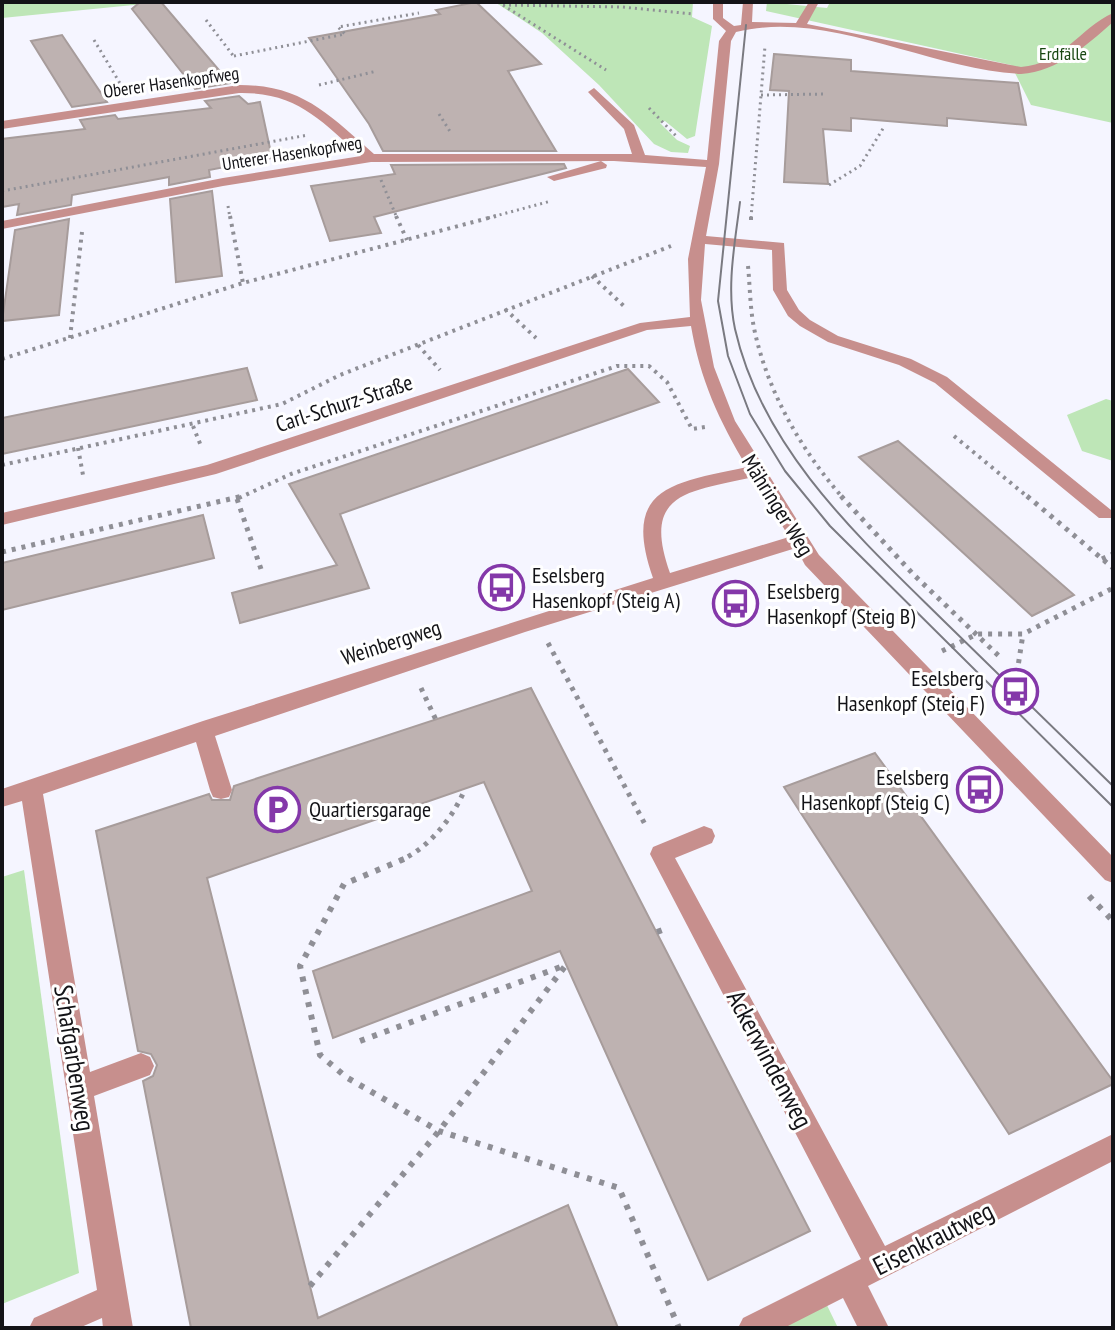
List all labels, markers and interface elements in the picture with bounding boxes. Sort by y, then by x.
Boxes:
park label: Erdfälle [1039,42,1087,65]
street label: Oberer Hasenkopfweg [102,61,240,103]
street label: Unterer Hasenkopfweg [220,131,364,175]
street label: Carl-Schurz-Straße [272,368,416,438]
street label: Mähringer Weg [736,449,820,561]
place label: Eselsberg Hasenkopf (Steig A) [532,561,681,614]
bus stop icon: Eselsberg Hasenkopf (Steig A) [477,564,525,612]
place label: Eselsberg Hasenkopf (Steig B) [767,577,916,630]
bus stop icon: Eselsberg Hasenkopf (Steig B) [712,580,760,628]
street label: Weinbergweg [338,613,444,671]
place label: Eselsberg Hasenkopf (Steig F) [837,664,985,717]
bus stop icon: Eselsberg Hasenkopf (Steig F) [991,667,1039,715]
place label: Eselsberg Hasenkopf (Steig C) [801,763,950,816]
bus stop icon: Eselsberg Hasenkopf (Steig C) [956,766,1004,814]
parking icon: Quartiersgarage [254,785,302,833]
place label: Quartiersgarage [309,795,431,823]
street label: Schafgarbenweg [47,982,103,1134]
street label: Ackerwindenweg [720,984,820,1134]
street label: Eisenkrautweg [867,1194,999,1282]

